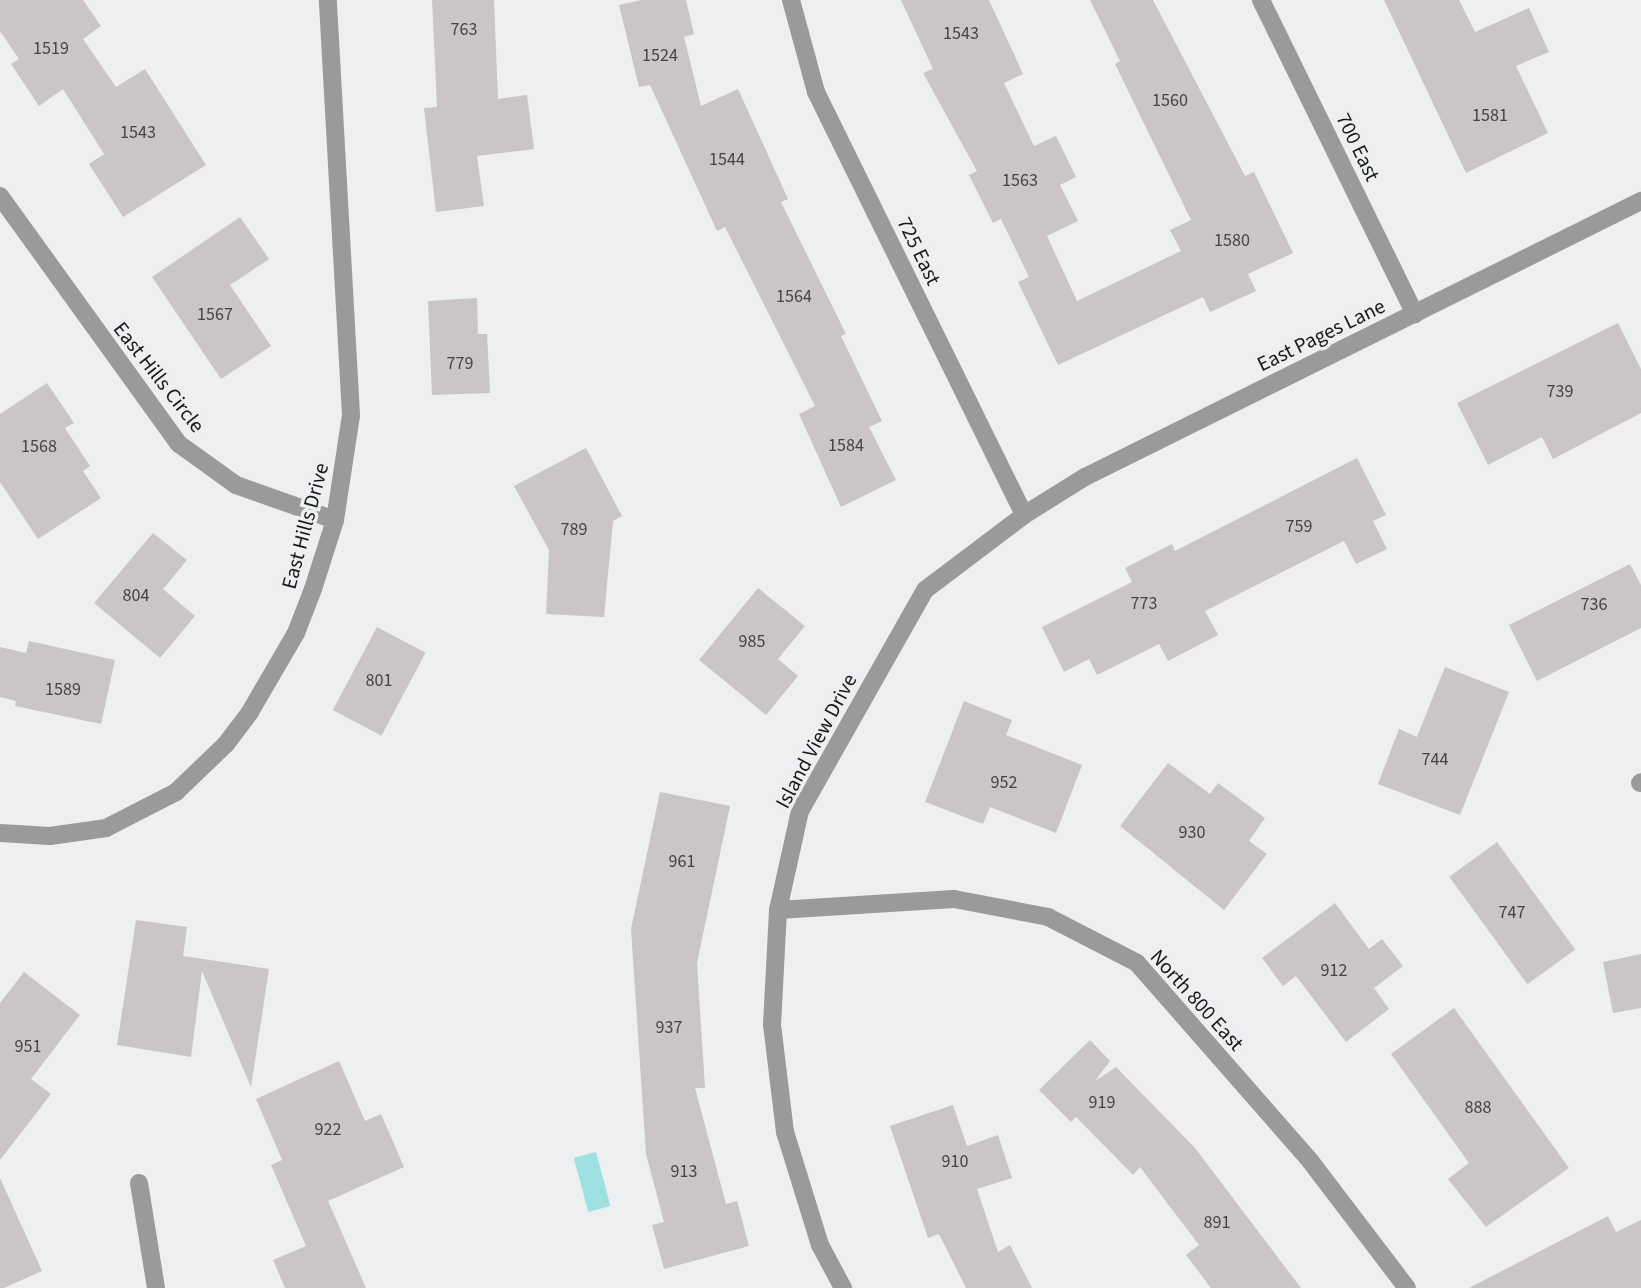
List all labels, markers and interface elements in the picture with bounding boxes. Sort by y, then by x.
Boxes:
house number: 763 [451,19,477,41]
house number: 1543 [943,23,979,45]
house number: 1519 [33,38,69,60]
house number: 1524 [642,45,678,67]
house number: 1560 [1152,90,1188,112]
house number: 1581 [1472,105,1508,127]
street label: 700 East [1331,109,1385,185]
house number: 1543 [120,122,156,144]
house number: 1544 [709,149,745,171]
house number: 1563 [1002,170,1038,192]
street label: 725 East [892,213,946,289]
house number: 1580 [1214,230,1250,252]
house number: 1564 [776,286,812,308]
street label: East Pages Lane [1253,293,1389,377]
house number: 1567 [197,304,233,326]
street label: East Hills Circle [108,317,210,437]
house number: 779 [447,353,473,375]
house number: 739 [1547,381,1573,403]
house number: 1584 [828,435,864,457]
house number: 1568 [21,436,57,458]
street label: East Hills Drive [276,460,334,592]
house number: 759 [1286,516,1312,538]
house number: 789 [561,519,587,541]
house number: 804 [123,585,149,607]
house number: 773 [1131,593,1157,615]
house number: 736 [1581,594,1607,616]
house number: 985 [739,631,765,653]
street label: Island View Drive [770,669,862,813]
house number: 801 [366,670,392,692]
house number: 1589 [45,679,81,701]
house number: 744 [1422,749,1448,771]
house number: 952 [991,772,1017,794]
house number: 930 [1179,822,1205,844]
house number: 961 [669,851,695,873]
house number: 747 [1499,902,1525,924]
street label: North 800 East [1145,944,1249,1056]
house number: 912 [1321,960,1347,982]
house number: 937 [656,1017,682,1039]
house number: 951 [15,1036,41,1058]
house number: 919 [1089,1092,1115,1114]
house number: 888 [1465,1097,1491,1119]
house number: 922 [315,1119,341,1141]
house number: 910 [942,1151,968,1173]
house number: 913 [671,1161,697,1183]
house number: 891 [1204,1212,1230,1234]

